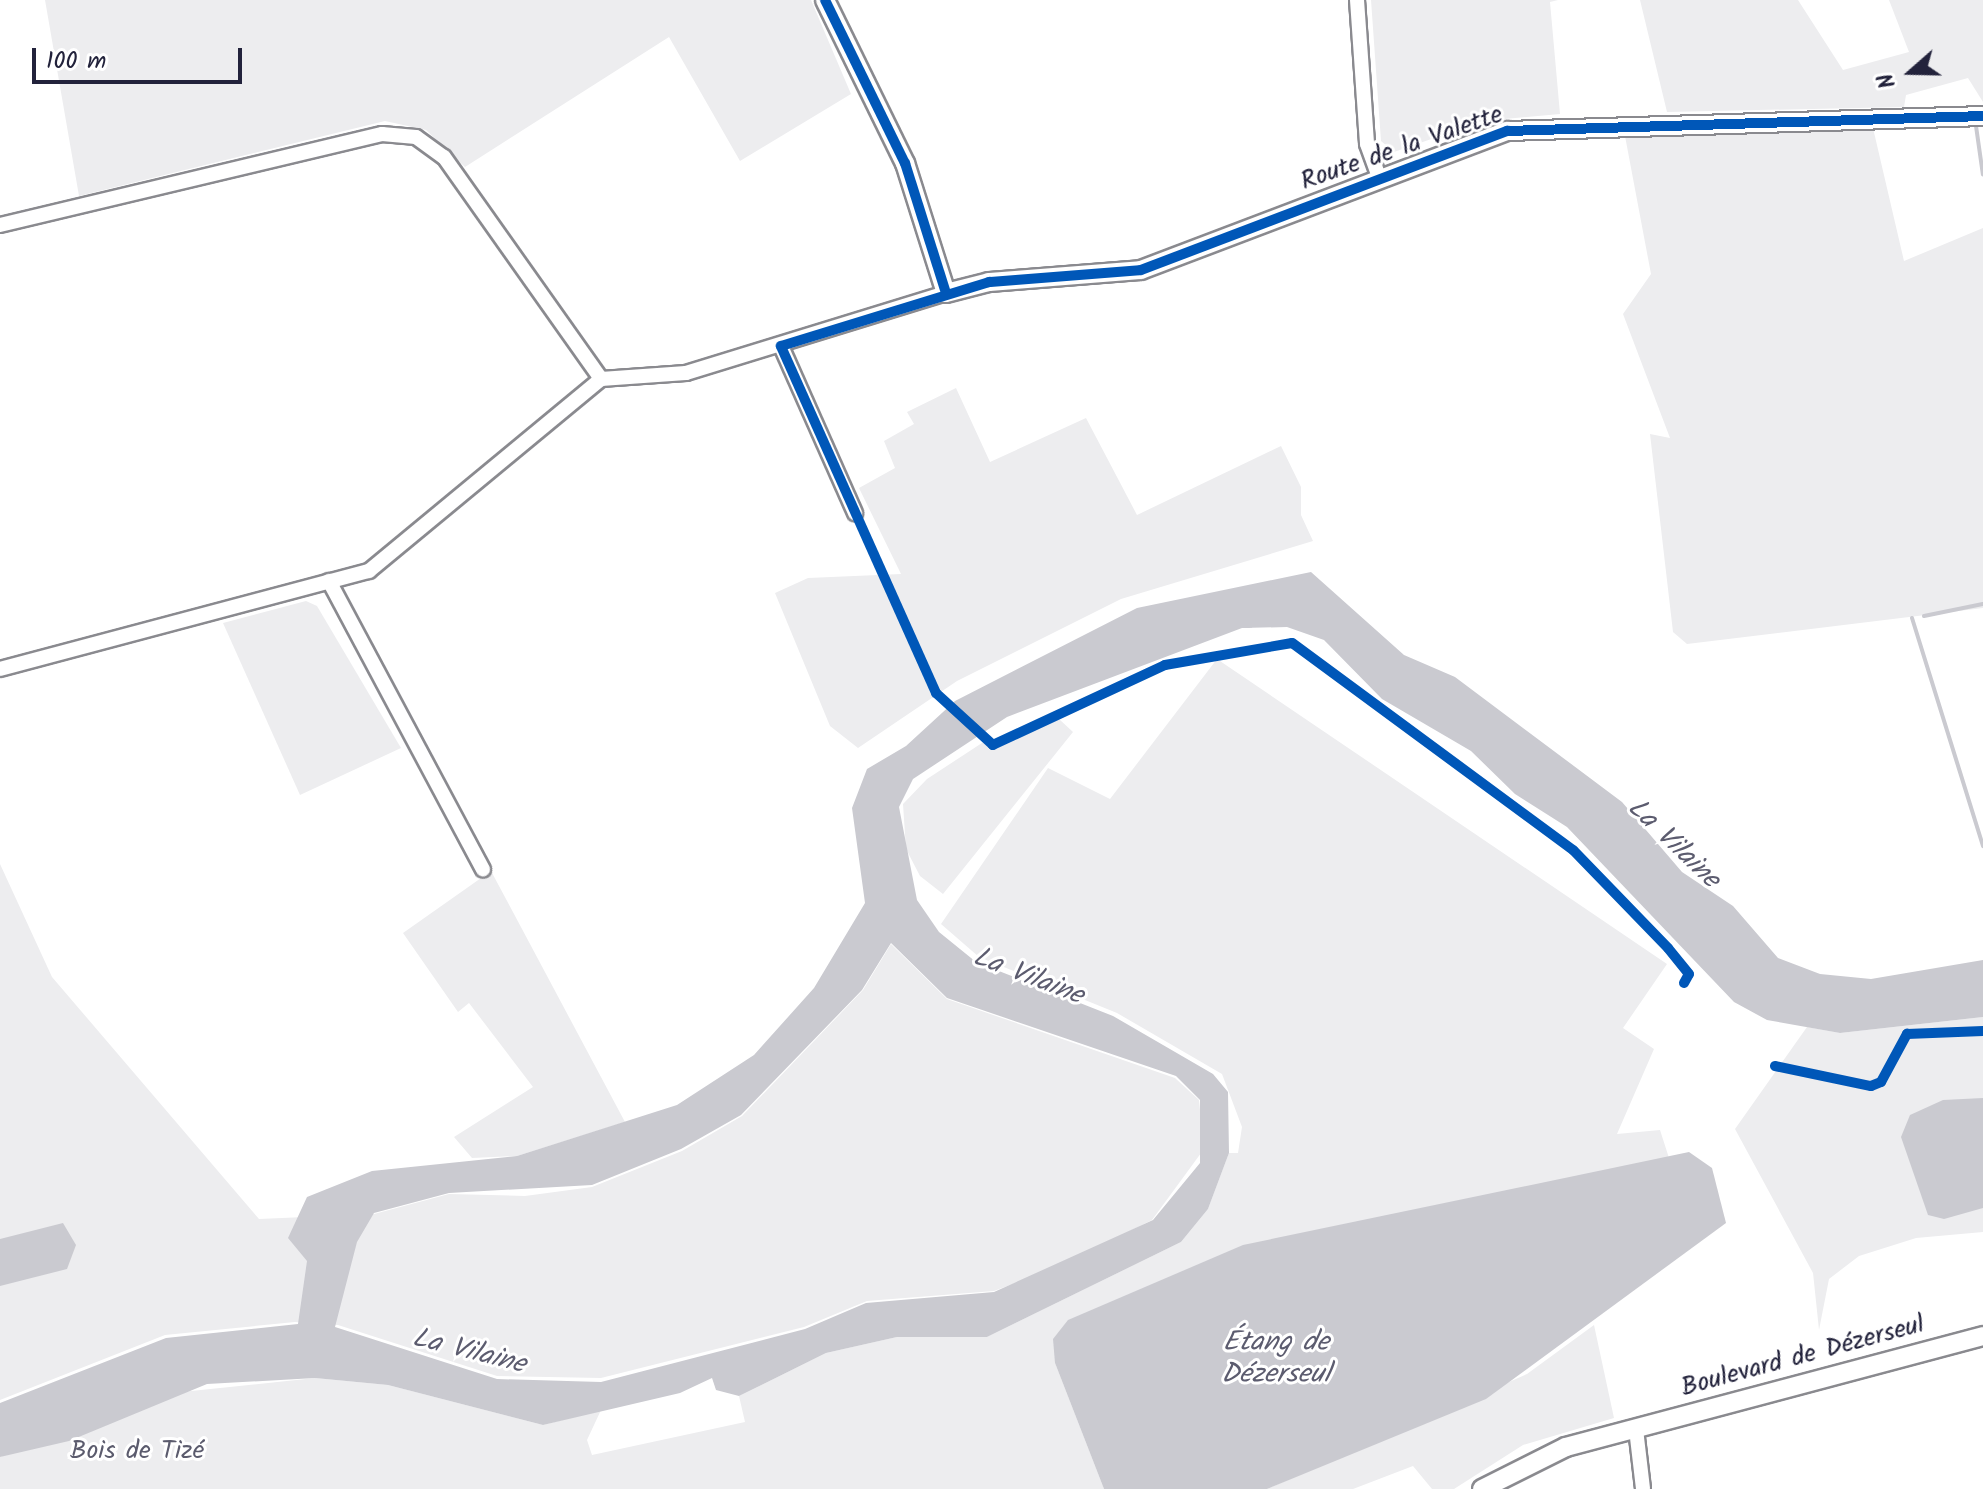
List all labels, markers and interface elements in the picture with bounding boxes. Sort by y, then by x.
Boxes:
scale bar [36,32,246,82]
north arrow [1871,32,1951,112]
text: 100 m [46,42,106,81]
text: N [1869,68,1907,93]
street label: Route de la Valette [1297,100,1507,198]
water label: La Vilaine [1620,792,1726,896]
water label: La Vilaine [968,941,1088,1013]
street label: Boulevard de Dézerseul [1678,1309,1928,1405]
water label: La Vilaine [409,1322,529,1382]
water label: Étang de Dézerseul [1221,1326,1331,1392]
park label: Bois de Tizé [70,1436,204,1468]

